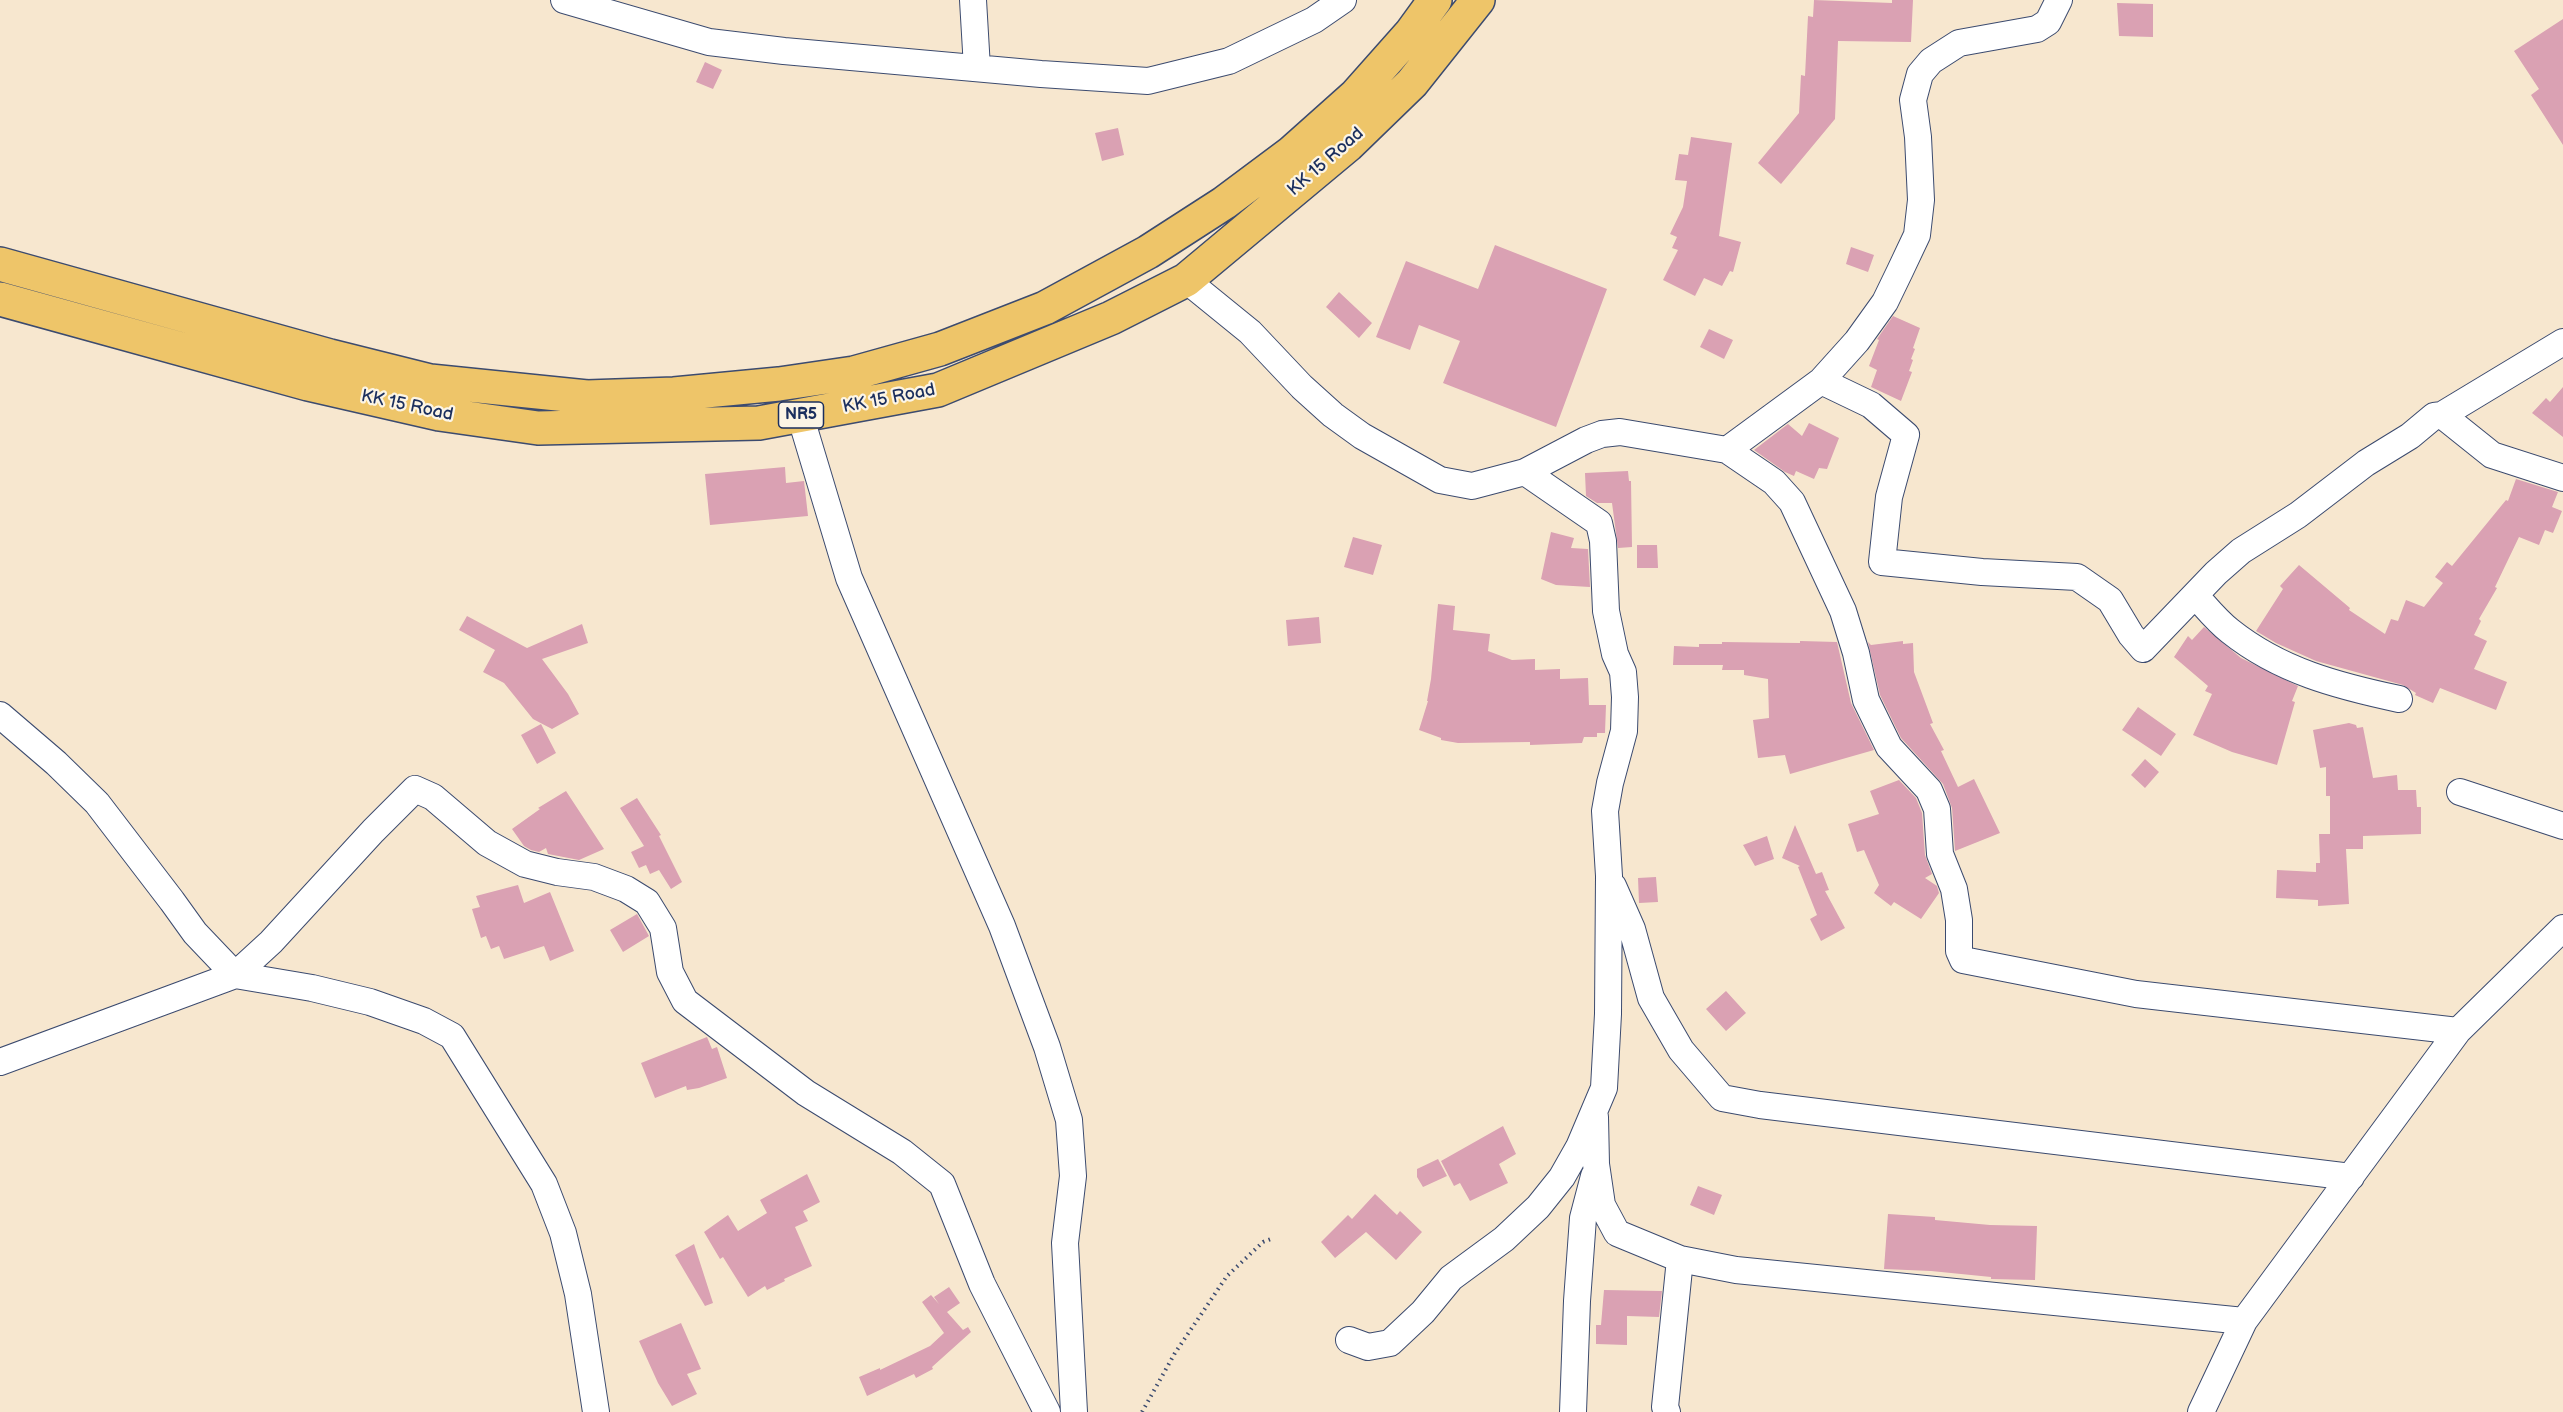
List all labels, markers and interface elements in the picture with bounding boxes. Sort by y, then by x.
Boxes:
street label: KK 15 Road [1284,123,1368,201]
street label: KK 15 Road [841,379,937,419]
street label: KK 15 Road [359,386,455,426]
road number: NR5 [778,402,824,428]

